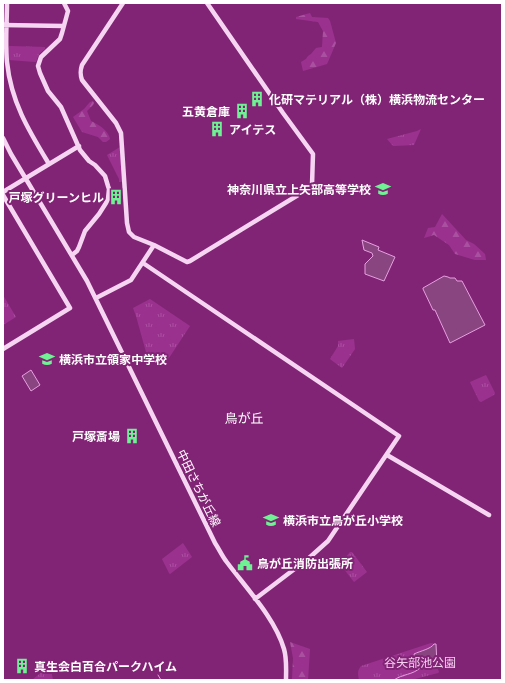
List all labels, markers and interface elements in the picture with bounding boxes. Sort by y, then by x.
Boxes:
building icon: 化研マテリアル（株）横浜物流センター [248,90,266,108]
place label: 化研マテリアル（株）横浜物流センター [269,92,485,107]
building icon: 五黄倉庫 [233,102,251,120]
place label: 五黄倉庫 [182,104,230,119]
building icon: アイテス [208,120,226,138]
place label: アイテス [229,122,276,137]
school or university icon: 神奈川県立上矢部高等学校 [374,180,392,198]
place label: 神奈川県立上矢部高等学校 [227,182,371,197]
building icon: 戸塚グリーンヒル [107,188,125,206]
place label: 戸塚グリーンヒル [9,190,104,205]
school or university icon: 横浜市立領家中学校 [38,350,56,368]
place label: 横浜市立領家中学校 [59,352,167,367]
district label: 鳥が丘 [224,410,264,426]
building icon: 戸塚斎場 [123,427,141,445]
place label: 戸塚斎場 [72,429,120,444]
street label: 中田さちが丘線 [174,447,224,529]
school or university icon: 横浜市立鳥が丘小学校 [262,511,280,529]
place label: 横浜市立鳥が丘小学校 [283,513,403,528]
public building icon: 鳥が丘消防出張所 [236,554,254,572]
place label: 鳥が丘消防出張所 [257,556,353,571]
park label: 谷矢部池公園 [384,655,456,670]
building icon: 真生会白百合パークハイム [13,657,31,675]
place label: 真生会白百合パークハイム [34,659,177,674]

